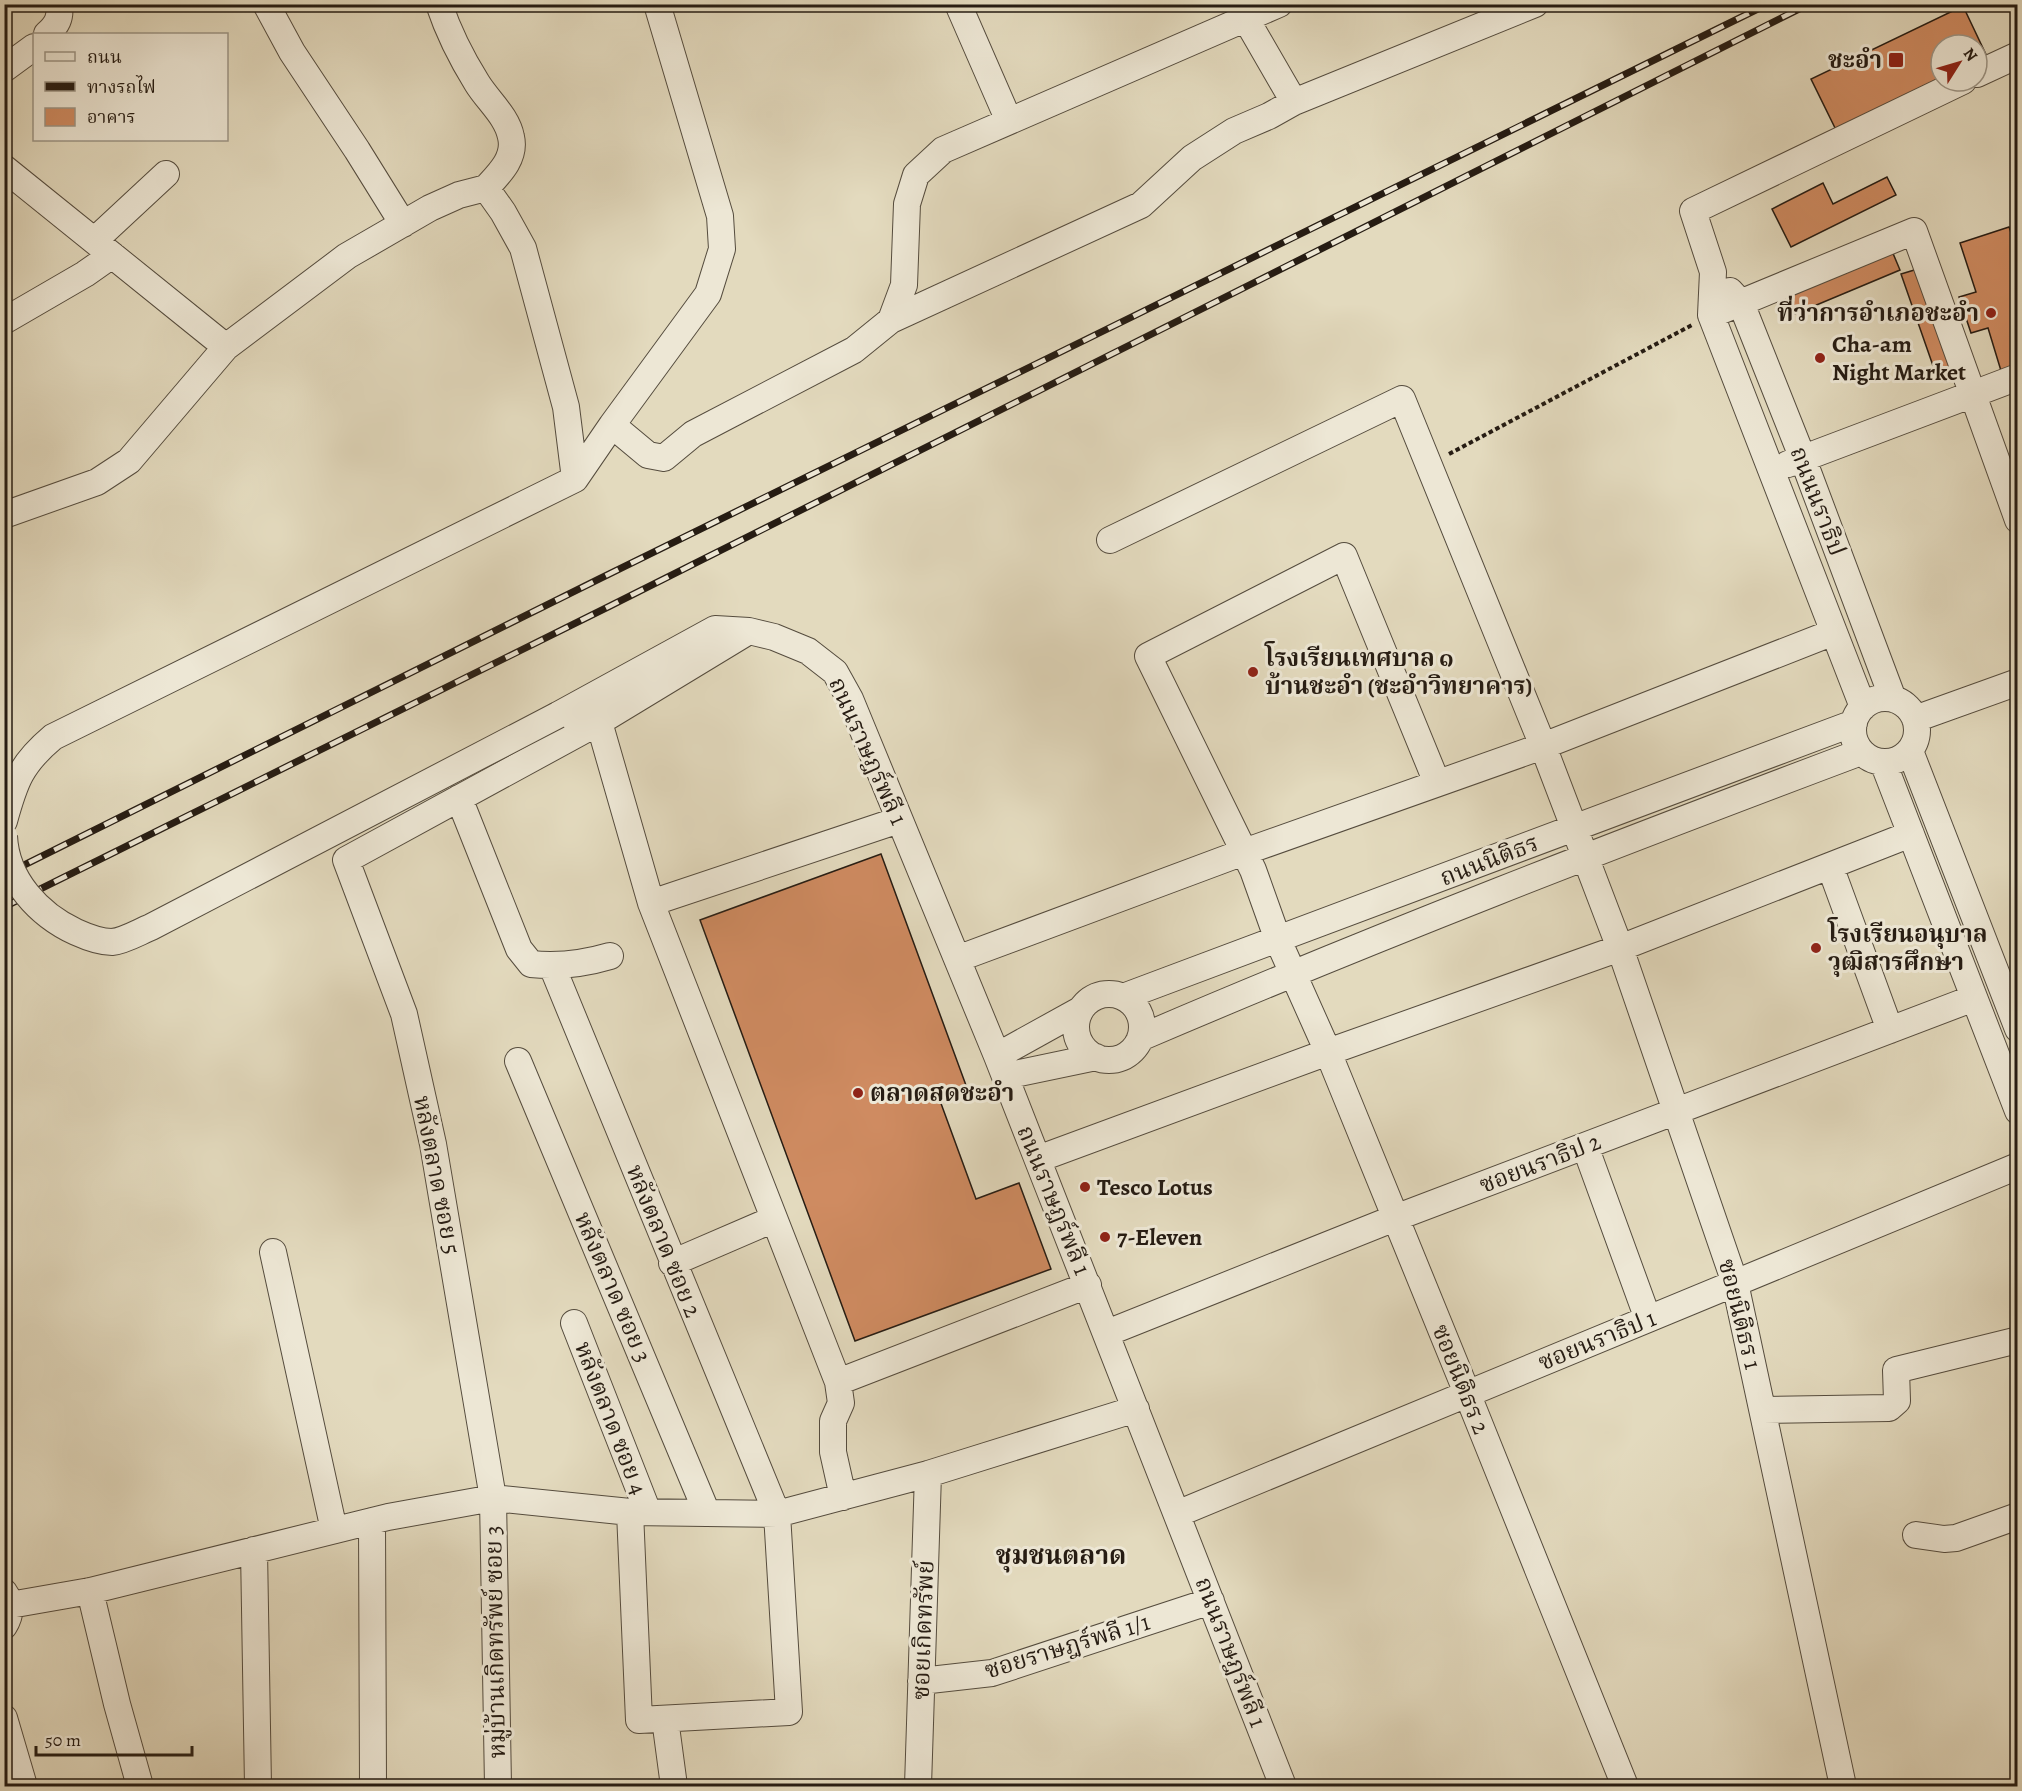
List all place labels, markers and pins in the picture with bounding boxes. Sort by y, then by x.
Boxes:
place label: ชะอำ [1828,44,1882,76]
marker: ชะอำ [1887,51,1905,69]
place label: ที่ว่าการอำเภอชะอำ [1777,295,1979,329]
marker: ที่ว่าการอำเภอชะอำ [1984,306,1998,320]
place label: Cha-am Night Market [1832,328,1966,388]
marker: Cha-am Night Market [1813,351,1827,365]
place label: โรงเรียนเทศบาล ๑ บ้านชะอำ (ชะอำวิทยาคาร) [1264,641,1533,702]
marker: โรงเรียนเทศบาล ๑ บ้านชะอำ (ชะอำวิทยาคาร) [1246,665,1260,679]
place label: โรงเรียนอนุบาล วุฒิสารศึกษา [1827,917,1988,978]
marker: โรงเรียนอนุบาล วุฒิสารศึกษา [1809,941,1823,955]
place label: ตลาดสดชะอำ [870,1077,1014,1109]
marker: ตลาดสดชะอำ [851,1086,865,1100]
place label: Tesco Lotus [1097,1171,1213,1203]
marker: Tesco Lotus [1078,1180,1092,1194]
place label: 7-Eleven [1117,1221,1203,1253]
marker: 7-Eleven [1098,1230,1112,1244]

